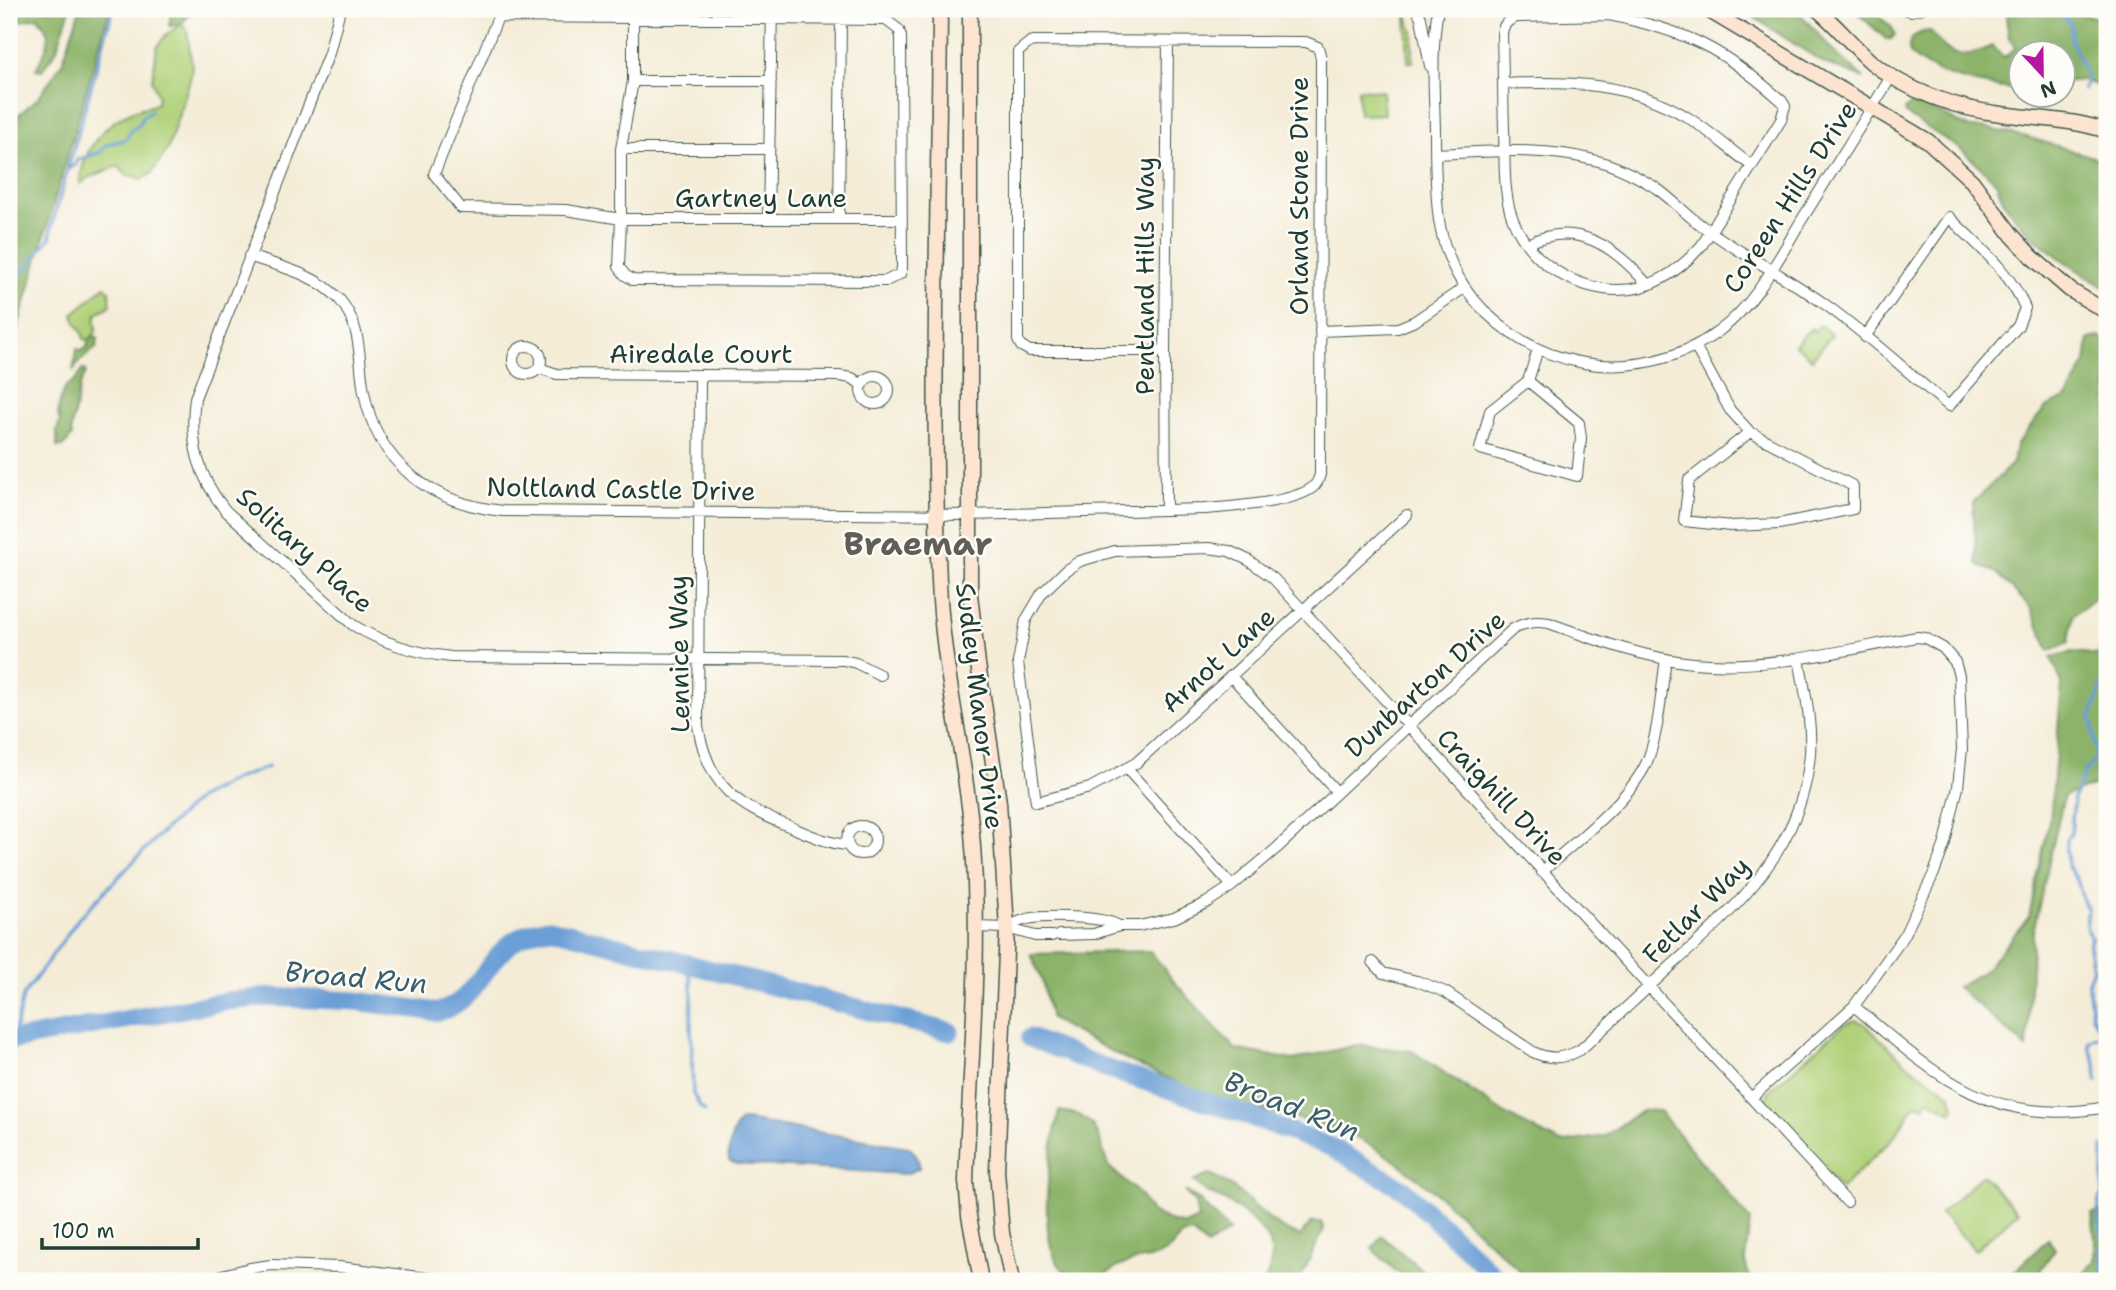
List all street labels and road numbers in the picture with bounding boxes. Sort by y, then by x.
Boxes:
street label: Orland Stone Drive [1281,76,1316,316]
street label: Coreen Hills Drive [1714,94,1865,300]
street label: Pentland Hills Way [1127,157,1162,395]
street label: Gartney Lane [675,180,847,215]
street label: Airedale Court [609,336,793,371]
street label: Noltland Castle Drive [486,469,756,508]
street label: Solitary Place [229,479,381,620]
street label: Lennice Way [660,575,697,733]
street label: Sudley Manor Drive [948,581,1013,831]
street label: Arnot Lane [1153,599,1282,720]
street label: Dunbarton Drive [1337,602,1513,765]
street label: Craighill Drive [1430,720,1575,873]
street label: Fetlar Way [1634,848,1757,971]

